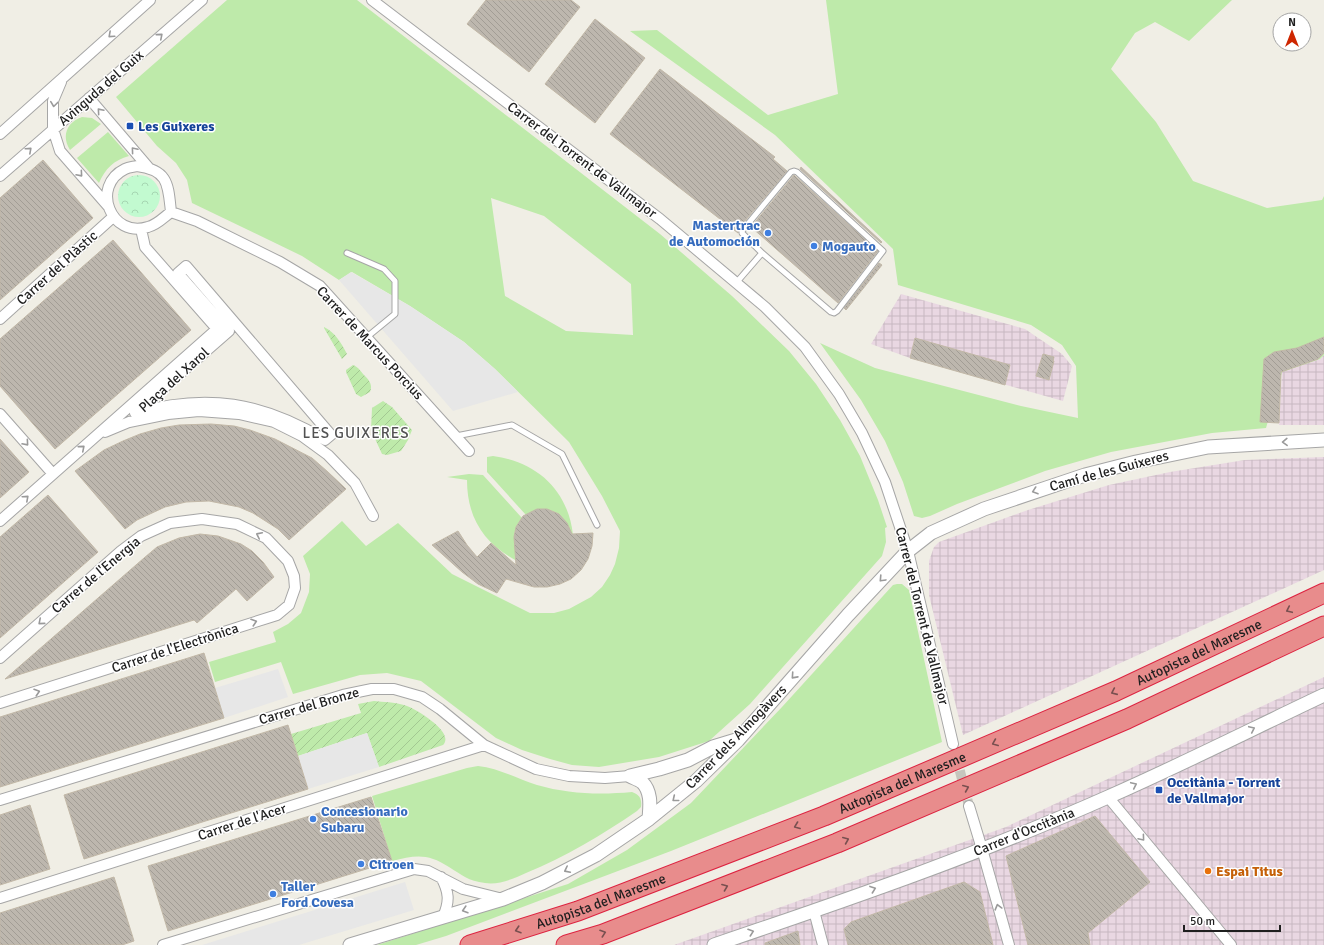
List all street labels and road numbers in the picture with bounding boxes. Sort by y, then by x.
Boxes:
street label: Avinguda del Guix [55,46,147,130]
street label: Carrer del Torrent de Vallmajor [504,98,661,222]
street label: Carrer del Plàstic [13,227,101,309]
street label: Carrer de Marcus Porcius [313,283,427,403]
street label: Plaça del Xarol [135,344,213,416]
street label: Camí de les Guixeres [1048,447,1170,495]
street label: Carrer del Torrent de Vallmajor [892,525,953,708]
street label: Carrer de l'Energia [48,533,144,617]
street label: Autopista del Maresme [1133,615,1264,689]
street label: Carrer de l'Electrònica [109,619,241,677]
street label: Carrer dels Almogàvers [682,681,790,793]
street label: Carrer del Bronze [257,684,361,728]
street label: Autopista del Maresme [836,748,968,817]
street label: Carrer de l'Acer [196,799,289,844]
street label: Carrer d'Occitània [971,804,1077,860]
street label: Autopista del Maresme [534,869,668,932]

